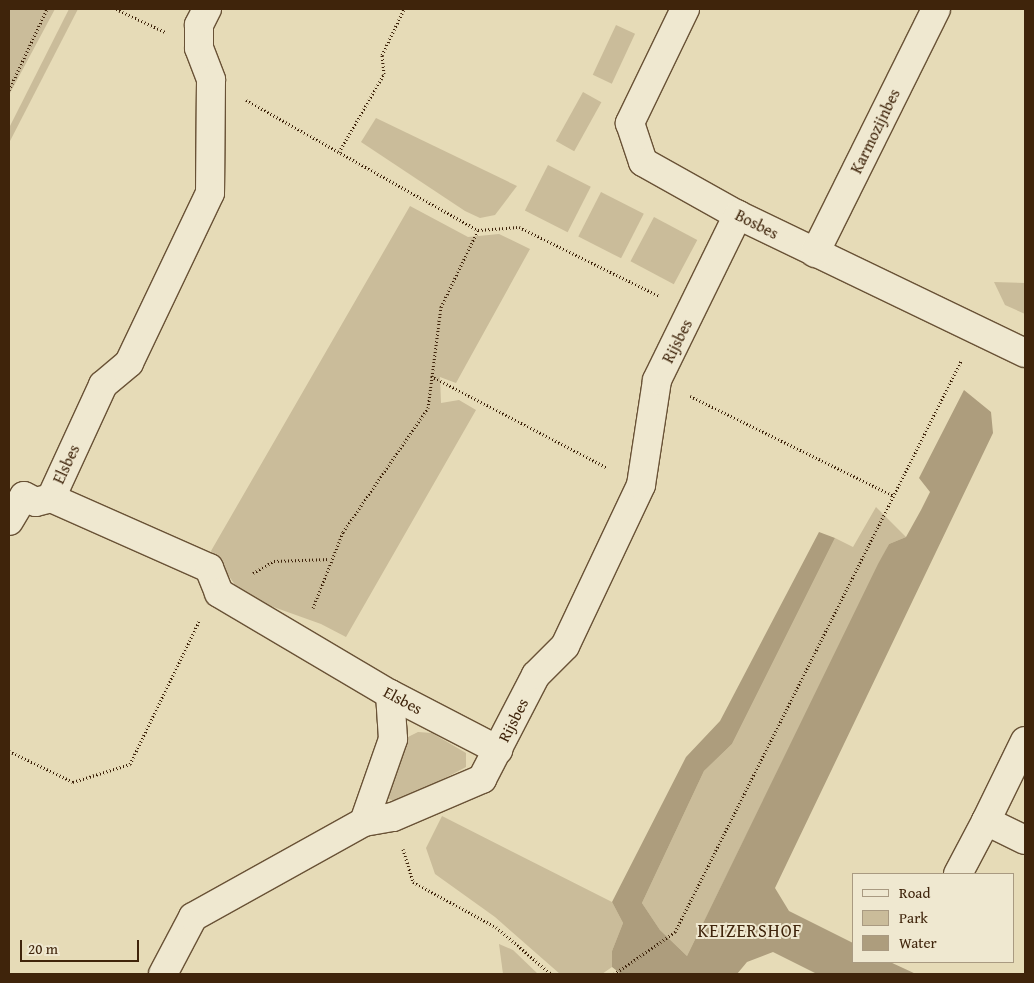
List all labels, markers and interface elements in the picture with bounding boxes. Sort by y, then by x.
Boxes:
street label: Karmozijnbes [846,86,904,176]
street label: Bosbes [732,205,782,243]
street label: Rijsbes [658,316,696,366]
street label: Elsbes [49,441,83,487]
street label: Elsbes [380,682,426,718]
street label: Rijsbes [494,695,532,745]
legend [852,873,1014,963]
text: Road [899,882,930,903]
text: Park [899,907,928,928]
district label: KEIZERSHOF [696,920,804,942]
scale bar [22,930,141,962]
text: Water [899,932,937,953]
text: 20 m [28,938,58,959]

